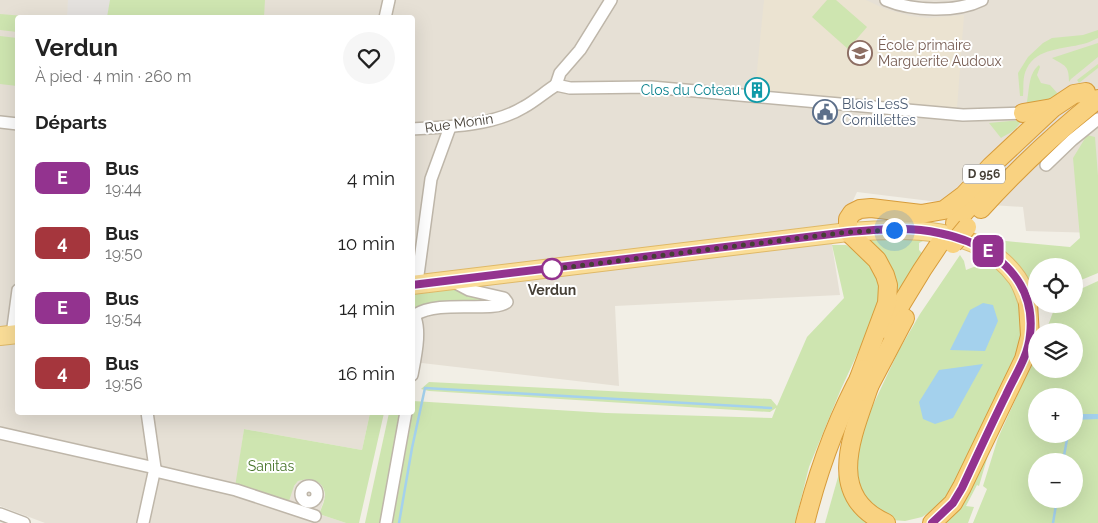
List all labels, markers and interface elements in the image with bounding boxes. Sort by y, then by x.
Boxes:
button: heart [343,32,395,84]
text: Verdun [35,33,118,62]
place label: École primaire Marguerite Audoux [878,36,1002,69]
school or university icon: École primaire Marguerite Audoux [847,40,873,66]
text: À pied · 4 min · 260 m [35,67,191,86]
building icon: Clos du Coteau [744,77,770,103]
place label: Clos du Coteau [641,82,740,98]
place label: Blois LesS Cornillettes [842,96,916,128]
public building icon: Blois LesS Cornillettes [812,99,838,125]
street label: Rue Monin [424,110,494,136]
text: Départs [35,111,107,133]
text: Bus [105,157,139,179]
road number: D 956 [963,164,1005,183]
text: E [57,167,68,188]
text: 4 min [347,167,395,189]
text: 19:44 [105,179,142,198]
your location [882,218,907,243]
text: Bus [105,222,139,244]
text: 4 [57,232,68,253]
text: 10 min [338,232,395,254]
line badge: E [972,235,1004,267]
text: E [983,240,993,261]
text: 19:50 [105,244,143,263]
marker: Verdun [541,258,563,280]
map controls [1028,258,1083,508]
button: locate [1028,258,1083,313]
place label: Verdun [528,282,576,298]
text: Bus [105,287,139,309]
text: E [57,297,68,318]
text: 14 min [339,297,395,319]
text: 19:54 [105,309,142,328]
button: layers [1028,323,1083,378]
text: Bus [105,352,139,374]
text: 4 [57,362,68,383]
text: 16 min [338,362,395,384]
text: 19:56 [105,374,143,393]
button: + [1028,388,1083,443]
button: − [1028,453,1083,508]
park label: Sanitas [248,458,294,474]

